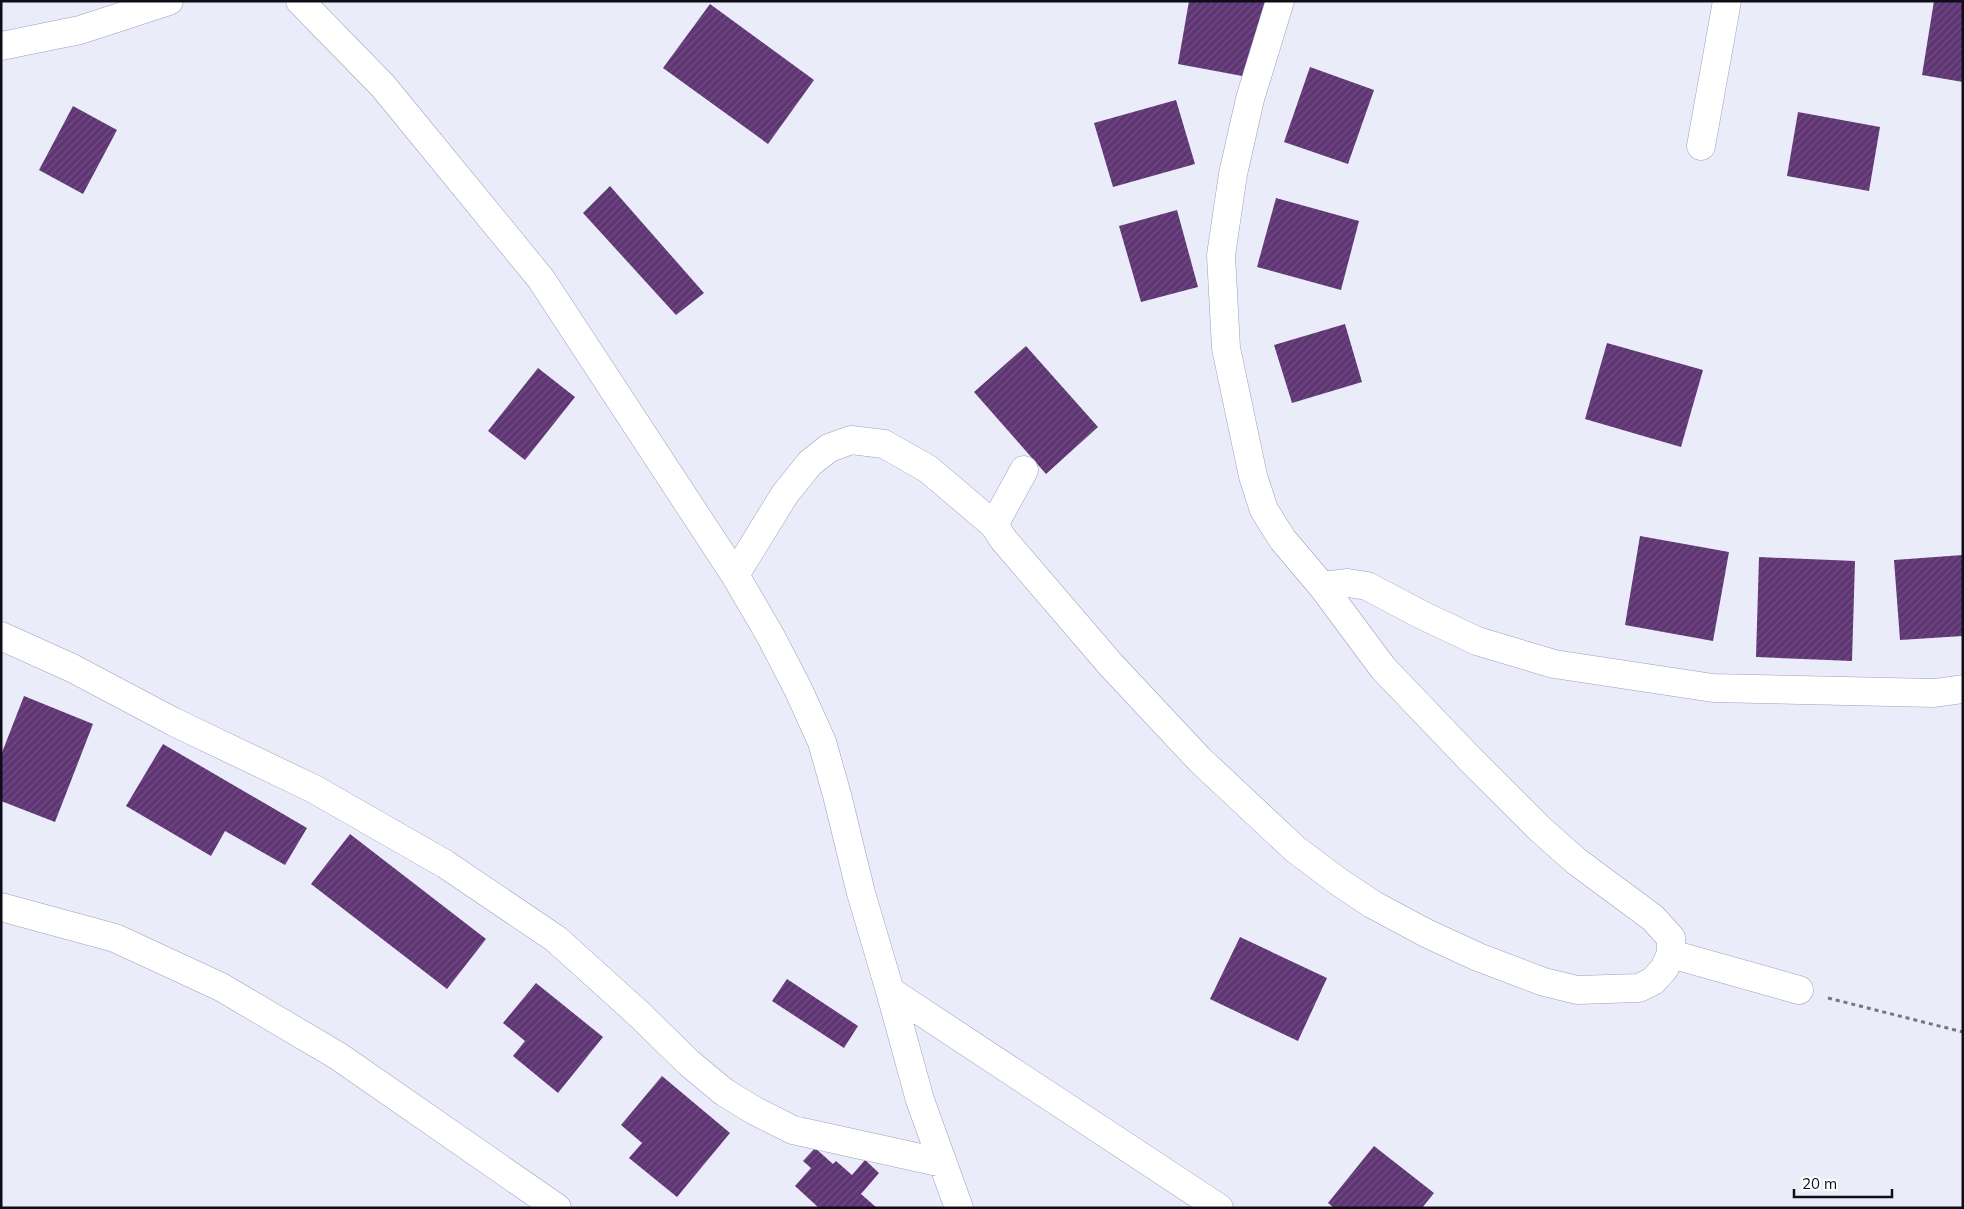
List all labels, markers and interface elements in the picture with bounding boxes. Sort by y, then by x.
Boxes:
scale bar [1794,1166,1892,1198]
text: 20 m [1802,1174,1837,1193]

